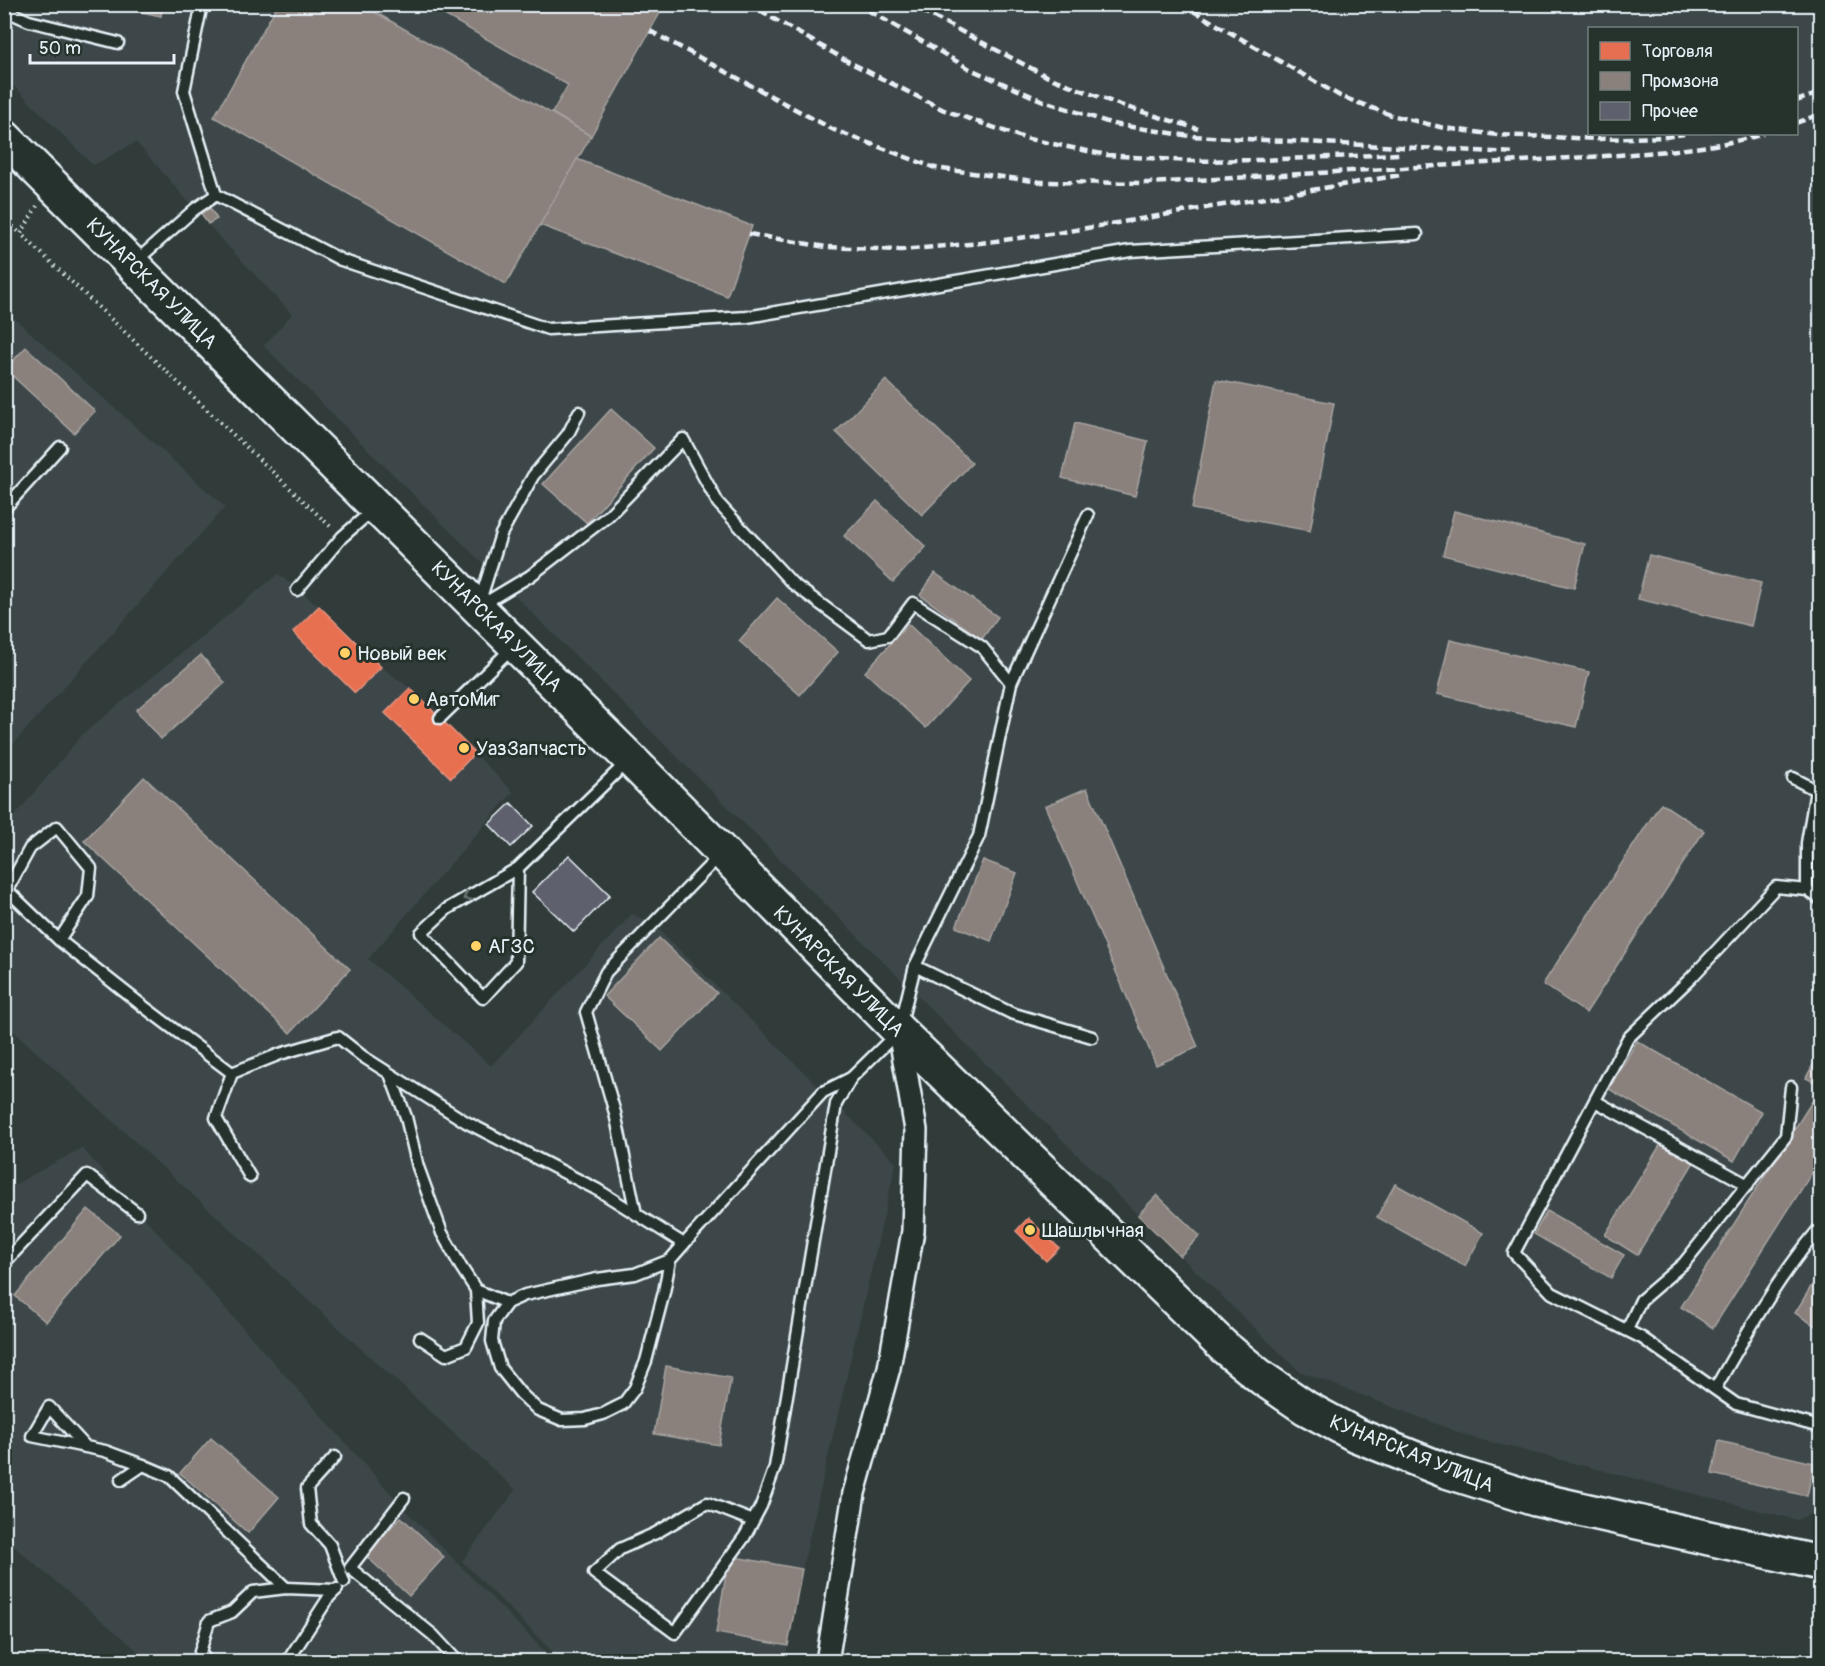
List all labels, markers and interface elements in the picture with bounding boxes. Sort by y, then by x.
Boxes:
scale bar [30,27,174,65]
legend [1588,27,1798,135]
text: 50 m [39,37,81,60]
text: Торговля [1642,40,1713,63]
text: Промзона [1642,70,1719,93]
text: Прочее [1642,100,1698,123]
street label: КУНАРСКАЯ УЛИЦА [81,213,222,354]
street label: КУНАРСКАЯ УЛИЦА [426,556,567,697]
place label: Новый век [357,641,447,666]
marker: Новый век [338,646,352,660]
place label: АвтоМиг [426,687,500,712]
marker: АвтоМиг [407,692,421,706]
place label: УазЗапчасть [476,736,587,761]
marker: УазЗапчасть [457,741,471,755]
one-way arrow [463,890,473,902]
street label: КУНАРСКАЯ УЛИЦА [768,901,909,1042]
place label: АГЗС [488,934,535,959]
marker: АГЗС [469,939,483,953]
place label: Шашлычная [1042,1218,1144,1243]
marker: Шашлычная [1023,1223,1037,1237]
street label: КУНАРСКАЯ УЛИЦА [1326,1409,1498,1498]

